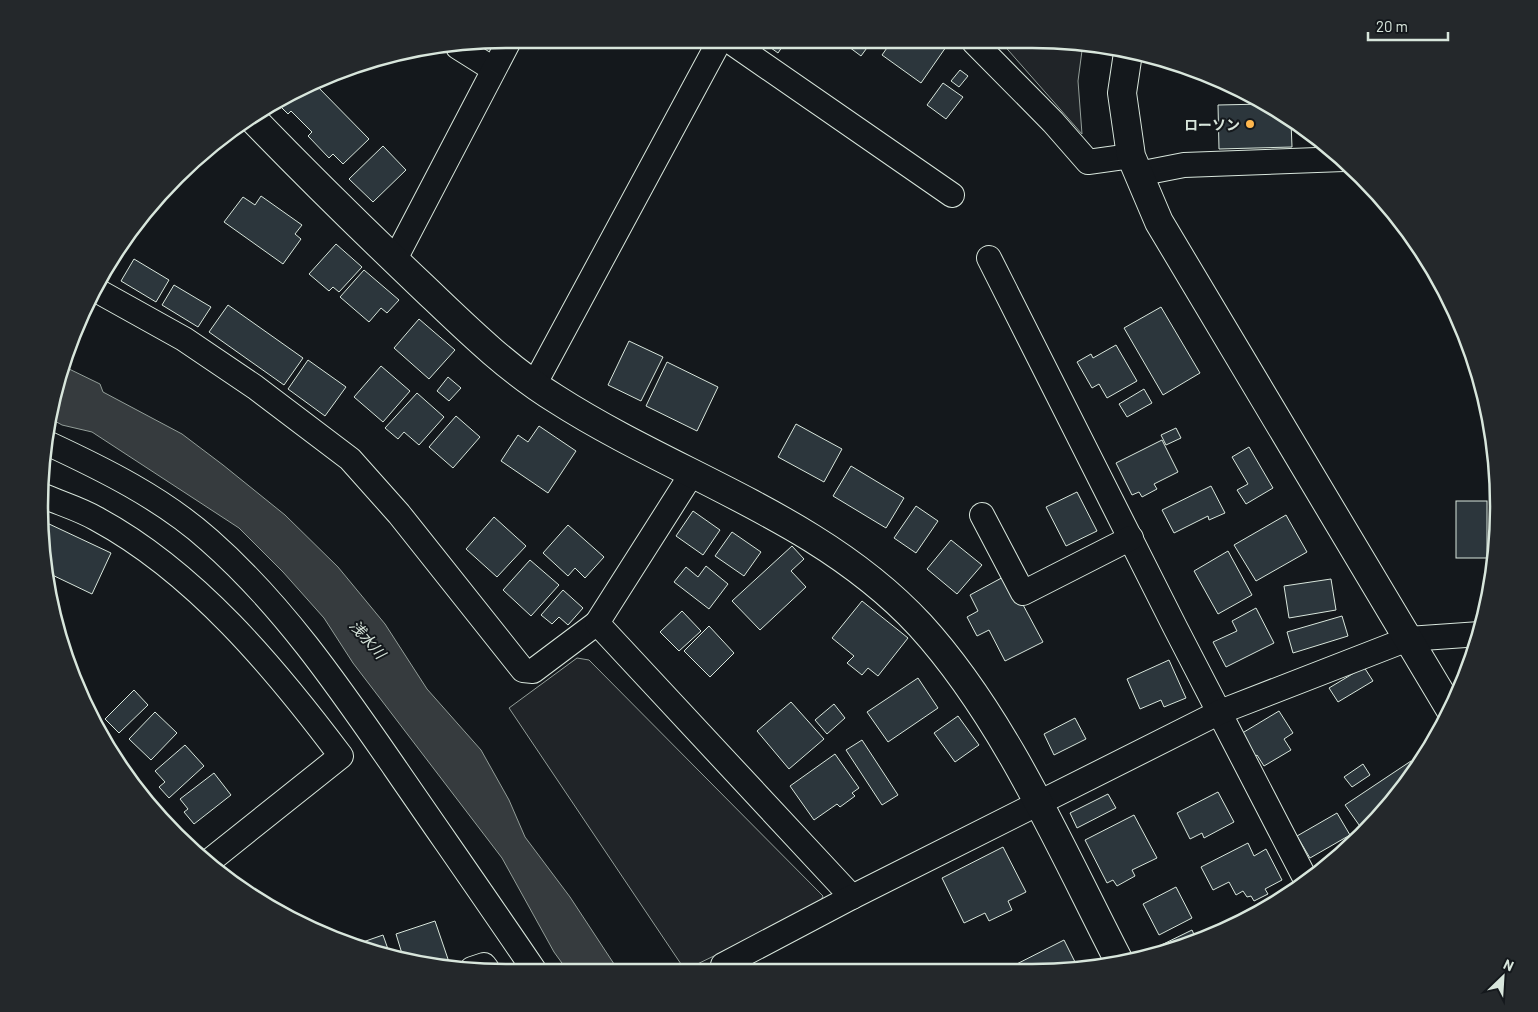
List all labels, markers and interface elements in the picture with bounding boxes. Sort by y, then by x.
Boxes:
scale bar [1368,10,1448,42]
text: 20 m [1376,17,1408,35]
place label: ローソン [1184,116,1240,133]
marker: ローソン [1244,118,1256,130]
water label: 浅水川 [346,616,391,663]
north arrow [1478,952,1528,1002]
text: N [1501,955,1517,974]

